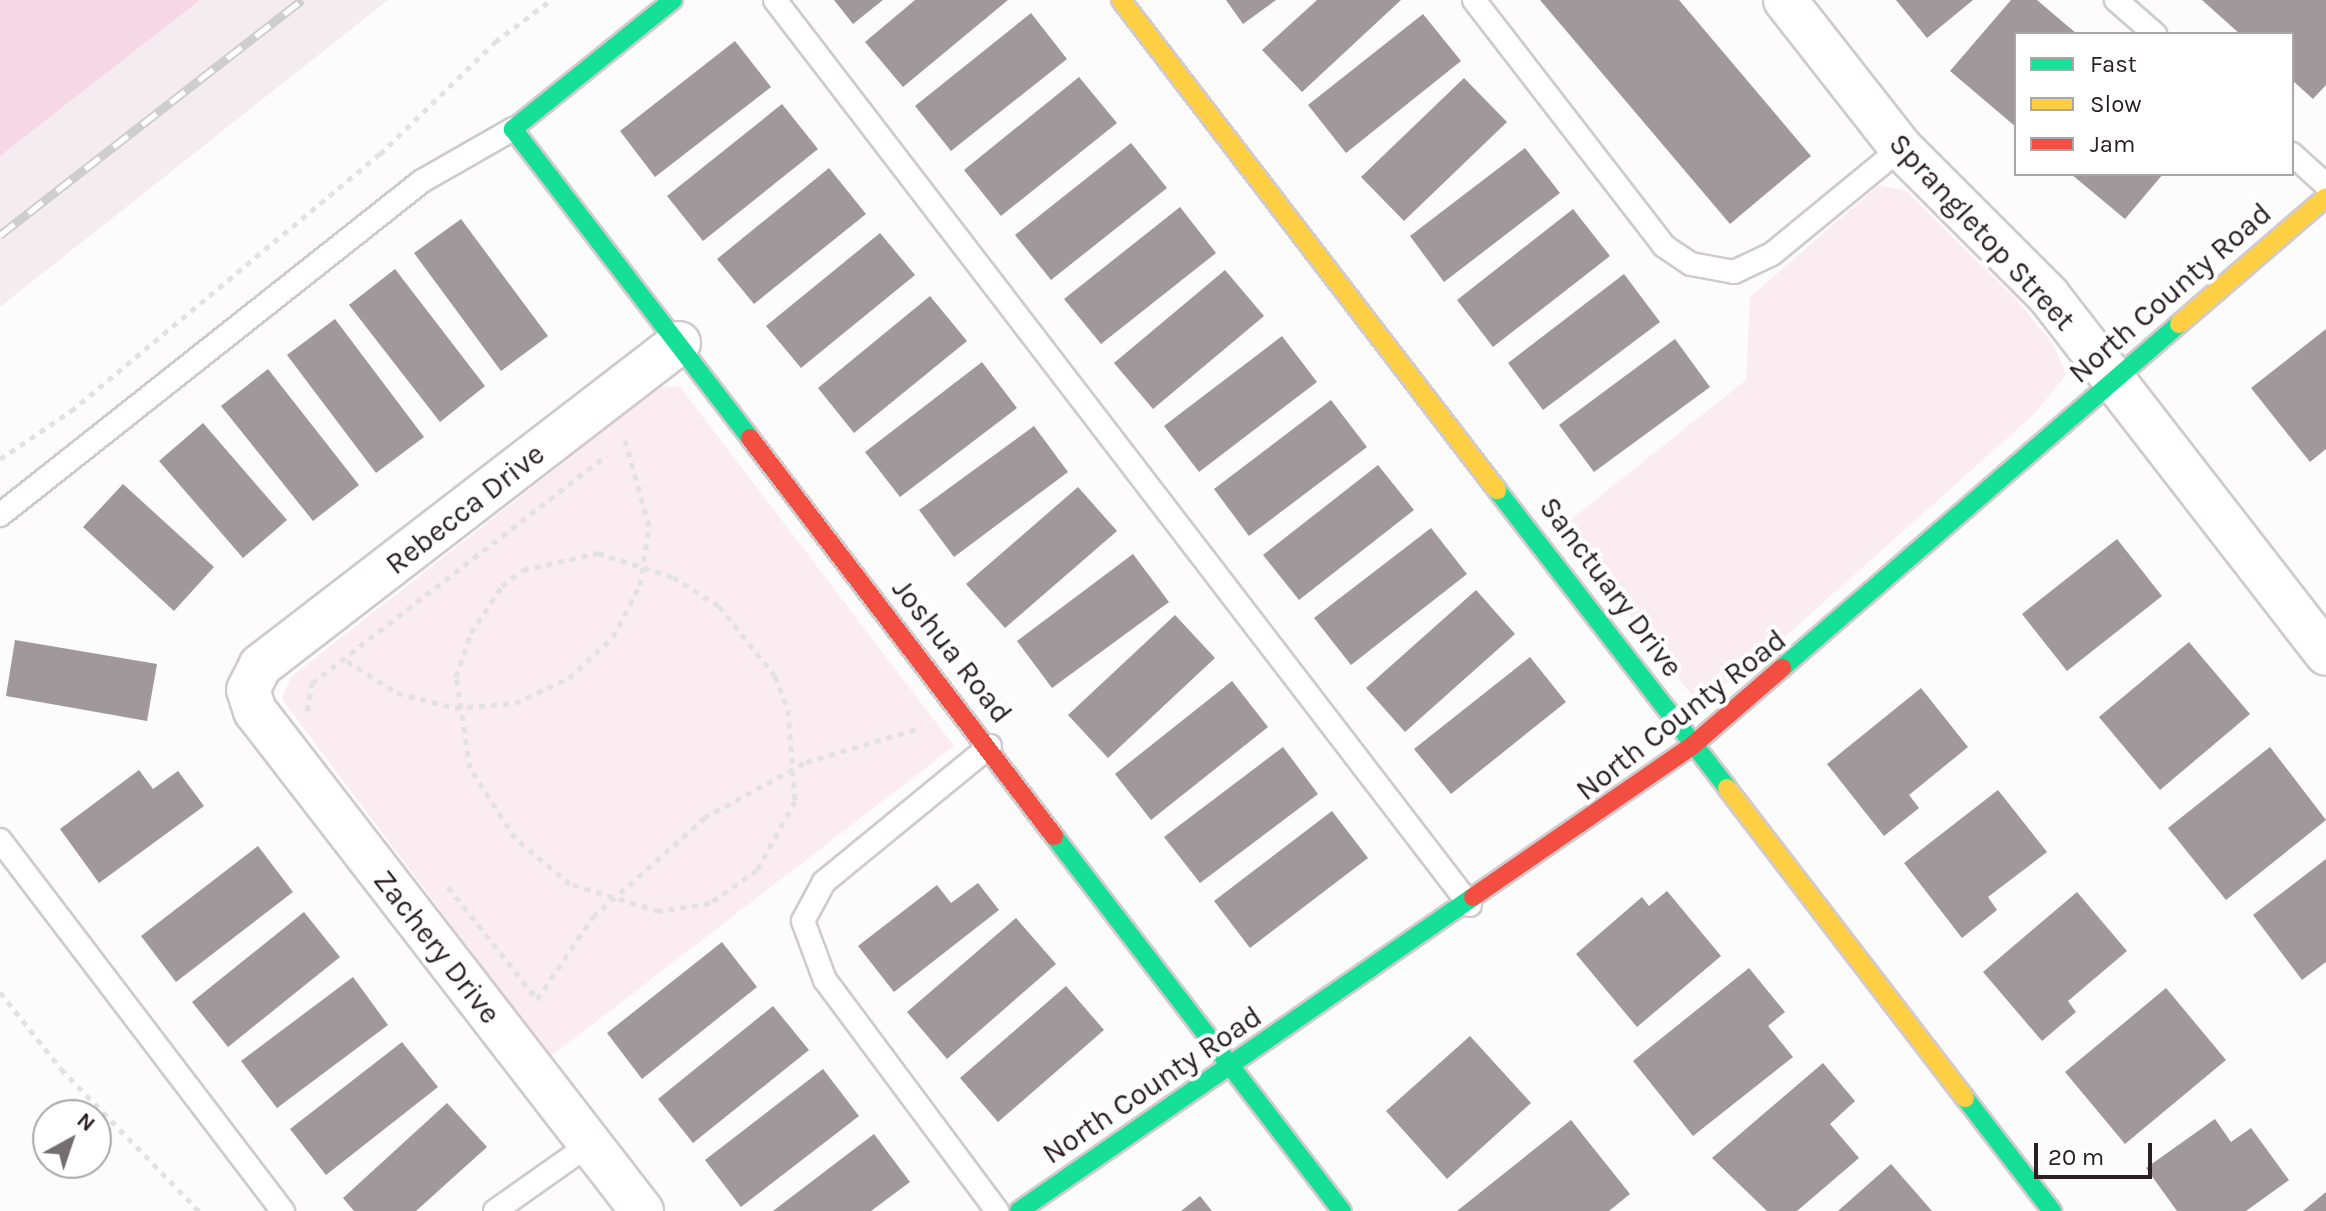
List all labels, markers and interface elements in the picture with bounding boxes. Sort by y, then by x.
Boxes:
legend [2014,32,2294,176]
text: Fast [2090,50,2137,78]
text: Slow [2090,90,2142,118]
street label: Sprangletop Street [1881,126,2083,338]
text: Jam [2090,130,2135,158]
street label: North County Road [2061,195,2279,391]
street label: Rebecca Drive [378,436,552,582]
street label: Sanctuary Drive [1532,490,1690,684]
street label: Joshua Road [884,572,1020,730]
street label: North County Road [1569,622,1793,808]
street label: Zachery Drive [366,863,508,1031]
street label: North County Road [1036,998,1268,1172]
north arrow [32,1099,112,1179]
text: N [72,1107,101,1137]
scale bar [2038,1127,2156,1177]
text: 20 m [2048,1143,2104,1171]

